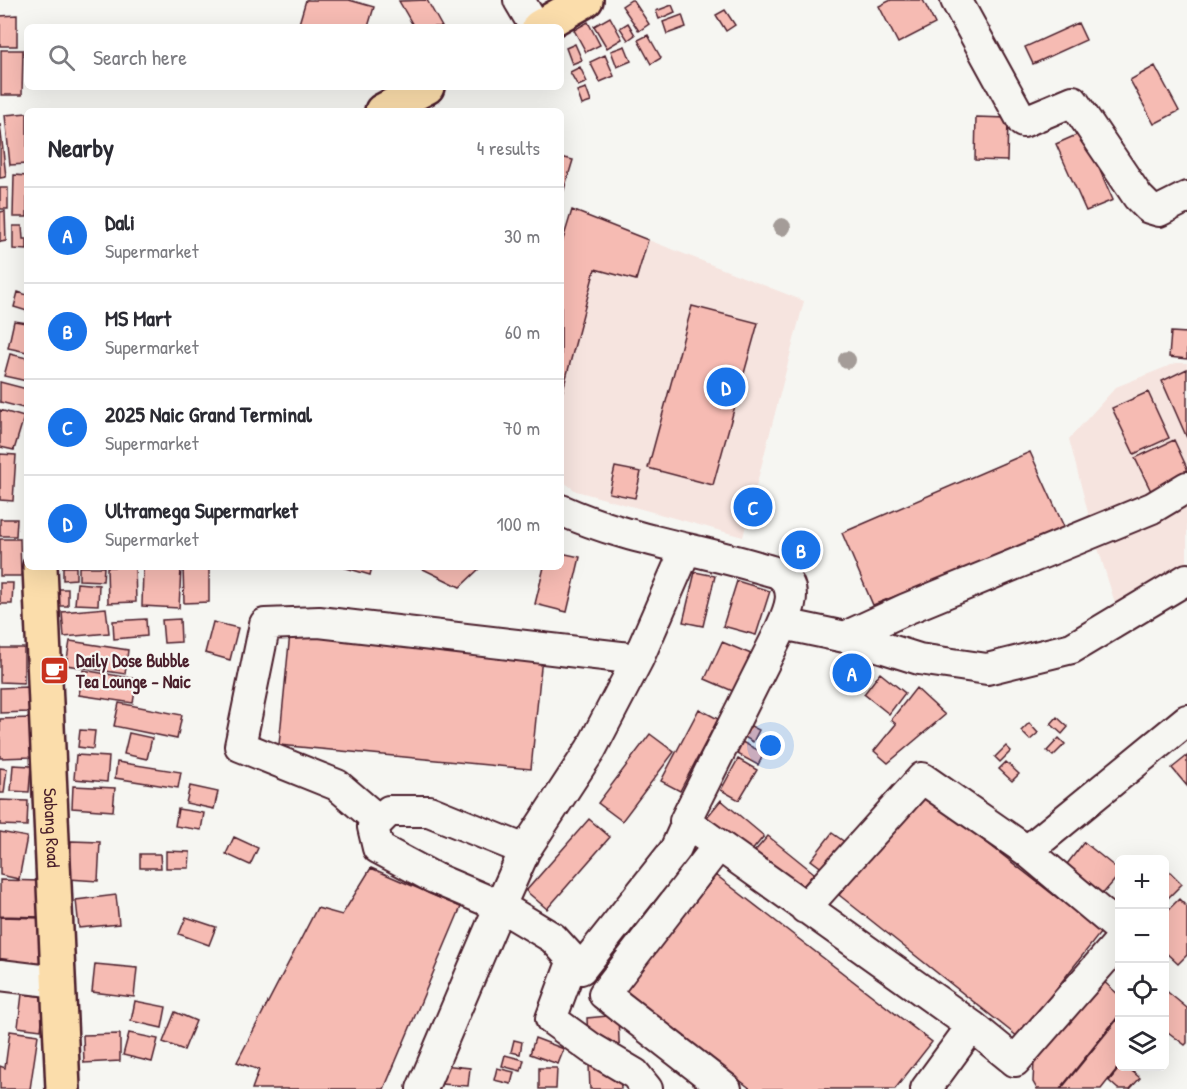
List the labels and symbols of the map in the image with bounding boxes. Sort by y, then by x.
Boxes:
pin: D [706,364,746,410]
pin: C [734,484,772,530]
pin: B [782,528,820,572]
place label: Daily Dose Bubble Tea Lounge - Naic [75,648,191,695]
pin: A [832,650,872,696]
cafe icon: Daily Dose Bubble Tea Lounge - Naic [39,655,71,687]
your location [756,731,785,760]
street label: Sabang Road [38,787,66,868]

